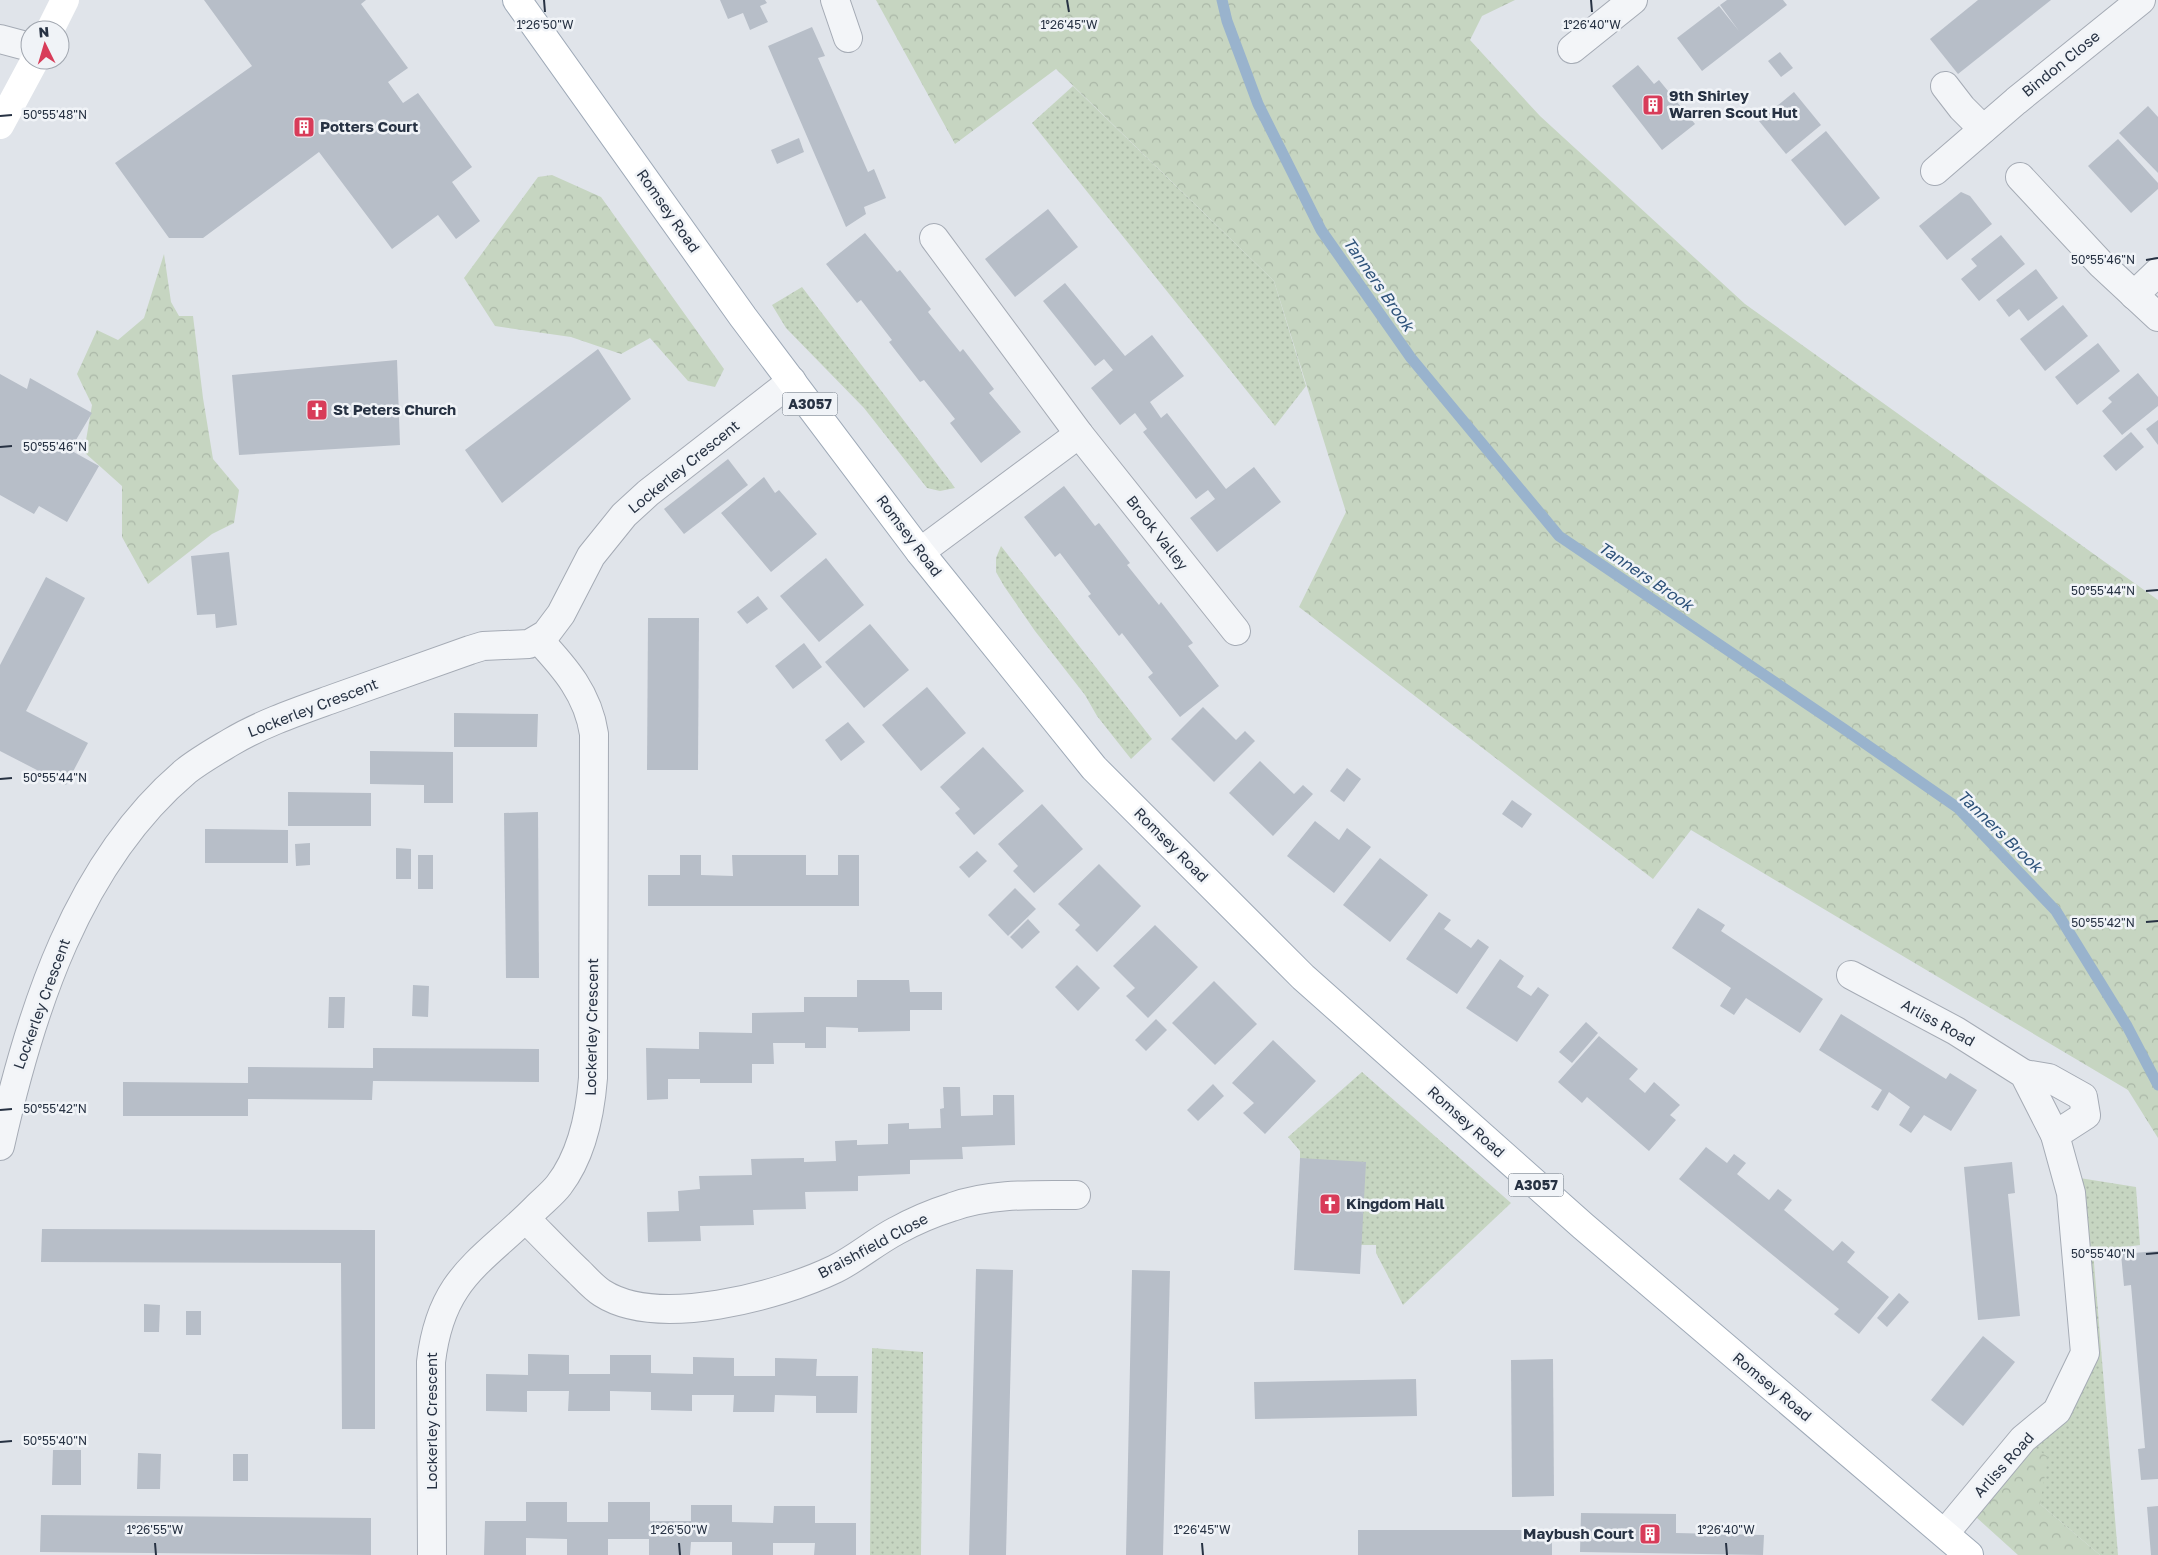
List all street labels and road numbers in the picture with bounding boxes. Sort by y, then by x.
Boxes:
street label: Bindon Close [2018,26,2103,100]
street label: Romsey Road [633,165,704,256]
road number: A3057 [782,392,838,416]
street label: Lockerley Crescent [624,416,743,517]
street label: Romsey Road [873,491,946,580]
street label: Brook Valley [1123,491,1193,574]
street label: Lockerley Crescent [245,674,380,740]
street label: Romsey Road [1131,803,1213,885]
street label: Lockerley Crescent [9,936,73,1072]
street label: Lockerley Crescent [581,958,601,1096]
street label: Arliss Road [1899,995,1978,1050]
street label: Romsey Road [1424,1082,1509,1161]
road number: A3057 [1508,1174,1564,1196]
street label: Braishfield Close [815,1208,931,1282]
street label: Romsey Road [1729,1348,1816,1424]
street label: Lockerley Crescent [422,1352,440,1490]
street label: Arliss Road [1969,1428,2037,1500]

